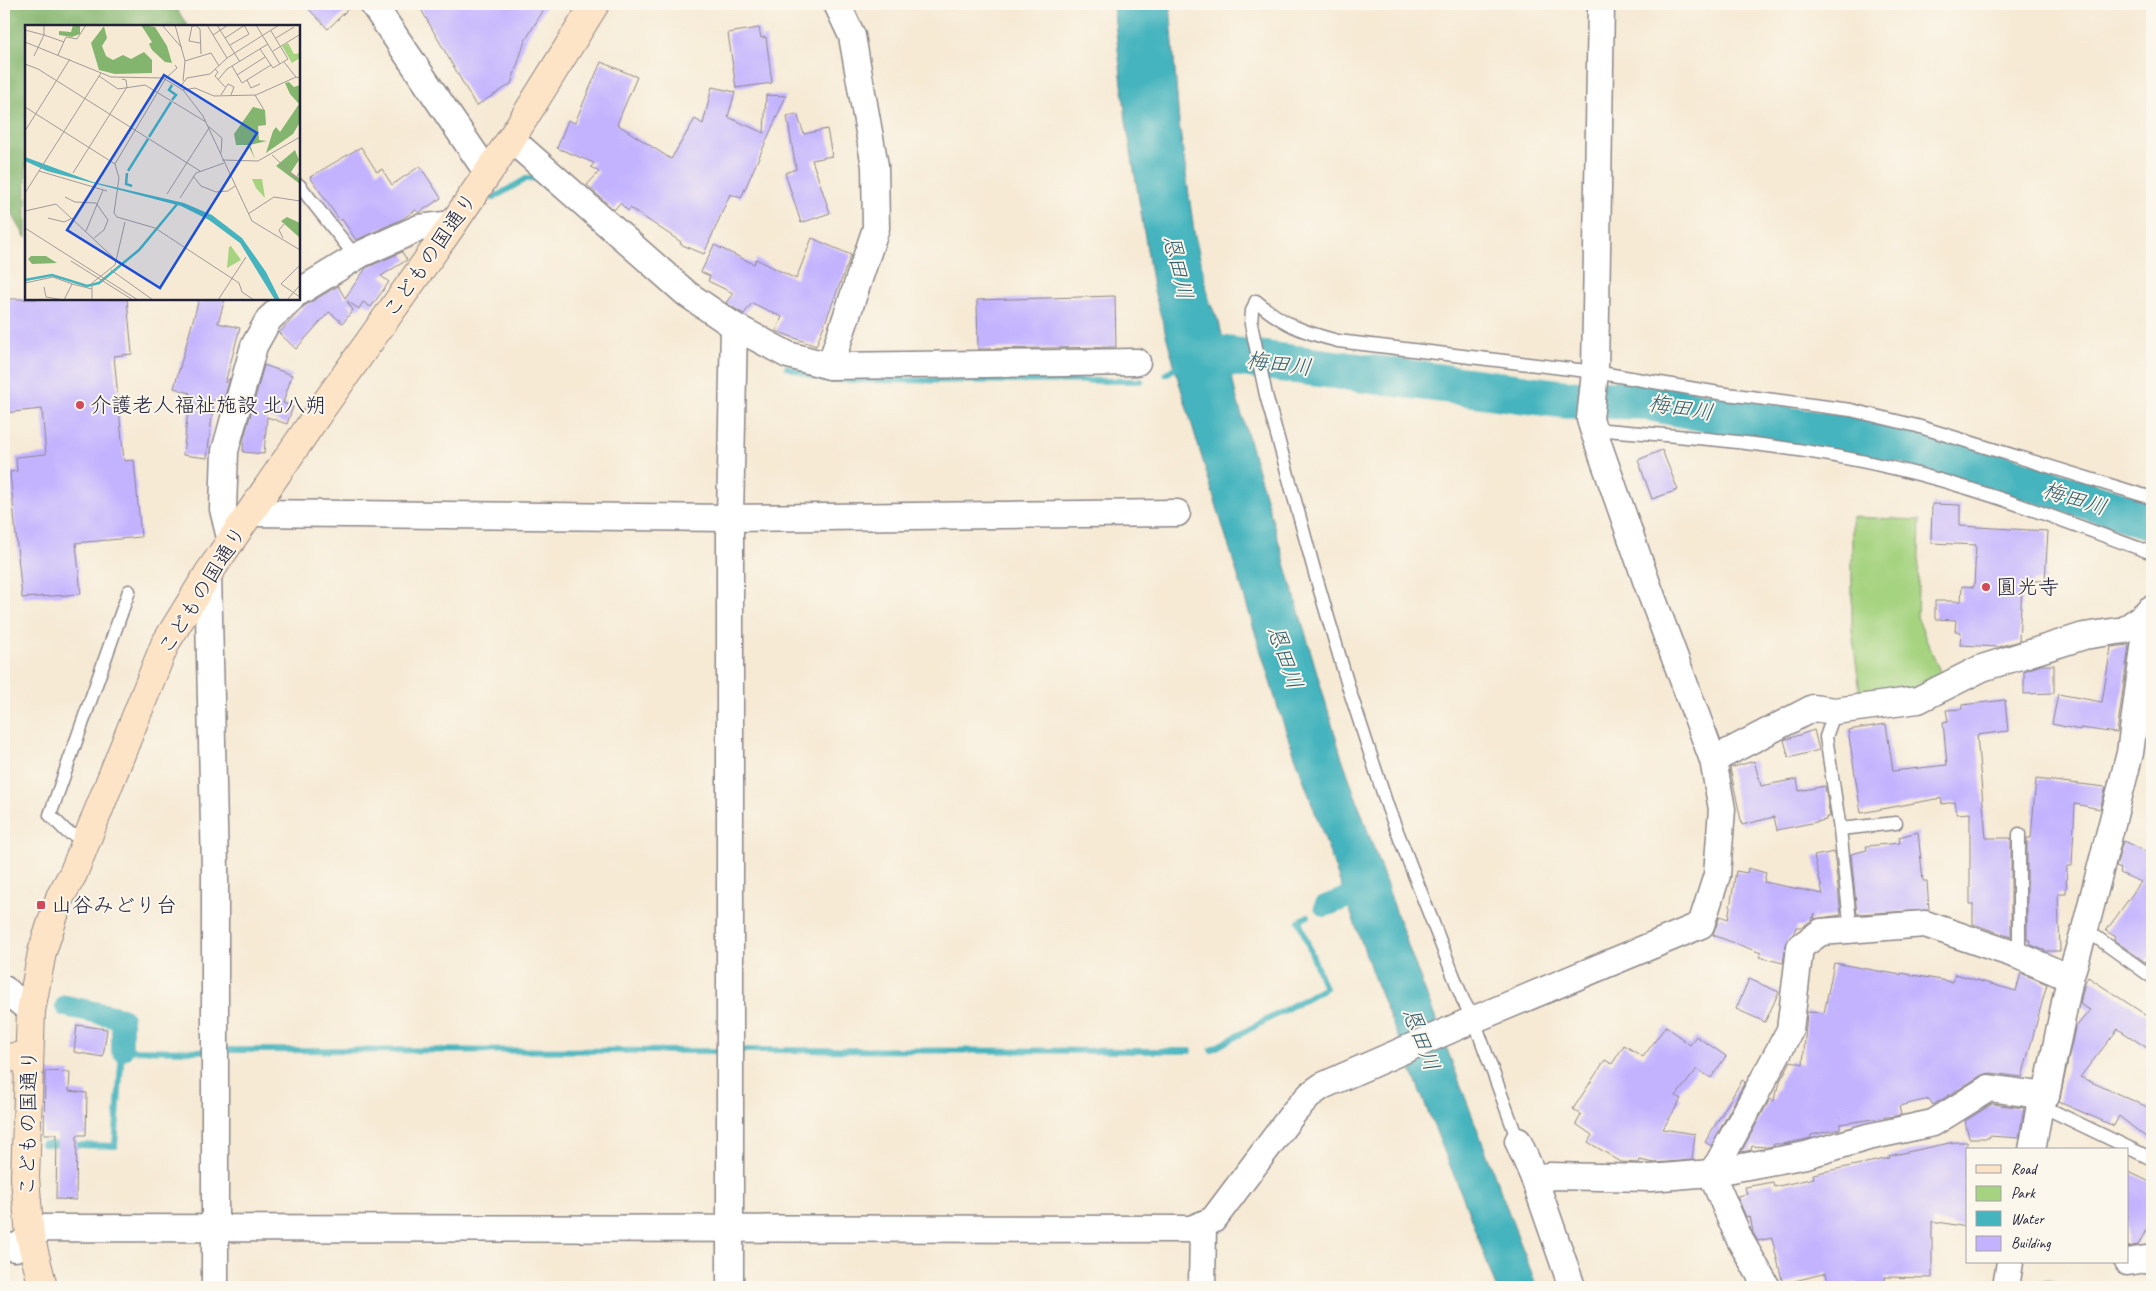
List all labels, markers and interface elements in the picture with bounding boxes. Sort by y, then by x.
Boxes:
inset map [25,25,300,300]
street label: こどもの国通り [377,187,483,323]
water label: 恩田川 [1157,232,1199,303]
water label: 梅田川 [1244,346,1313,382]
water label: 梅田川 [1646,389,1716,427]
place label: 介護老人福祉施設 北八朔 [90,392,326,418]
marker: 介護老人福祉施設 北八朔 [74,399,86,411]
water label: 梅田川 [2039,476,2110,522]
street label: こどもの国通り [152,521,252,659]
place label: 圓光寺 [1996,574,2059,600]
marker: 圓光寺 [1980,581,1992,593]
water label: 恩田川 [1261,622,1309,693]
place label: 山谷みどり台 [51,892,177,918]
marker: 山谷みどり台 [35,899,47,911]
water label: 恩田川 [1396,1004,1446,1075]
street label: こどもの国通り [14,1049,42,1197]
legend [1966,1148,2128,1264]
text: Road [2011,1160,2038,1179]
text: Park [2011,1184,2036,1203]
text: Water [2011,1210,2045,1229]
text: Building [2011,1234,2051,1253]

